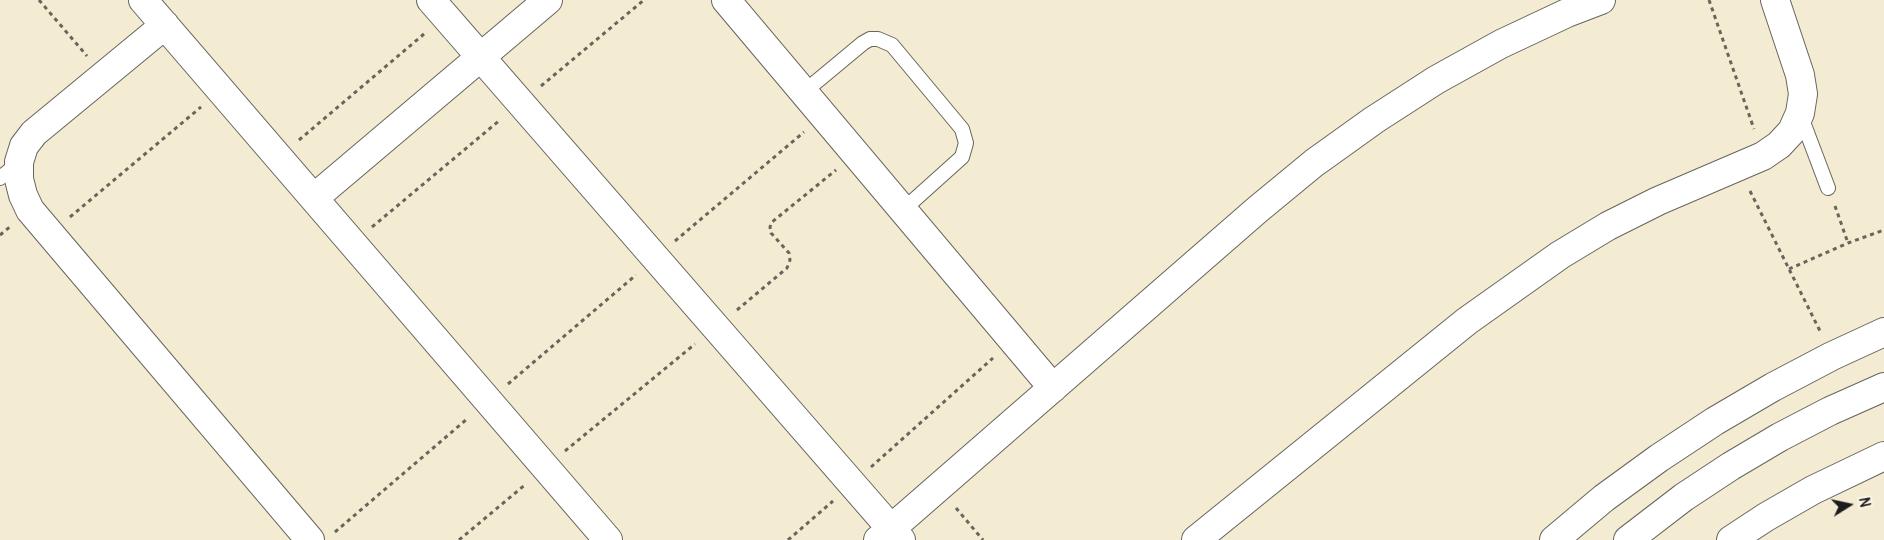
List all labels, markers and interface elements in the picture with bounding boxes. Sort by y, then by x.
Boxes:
north arrow [1824,480,1874,530]
text: N [1855,496,1873,508]

